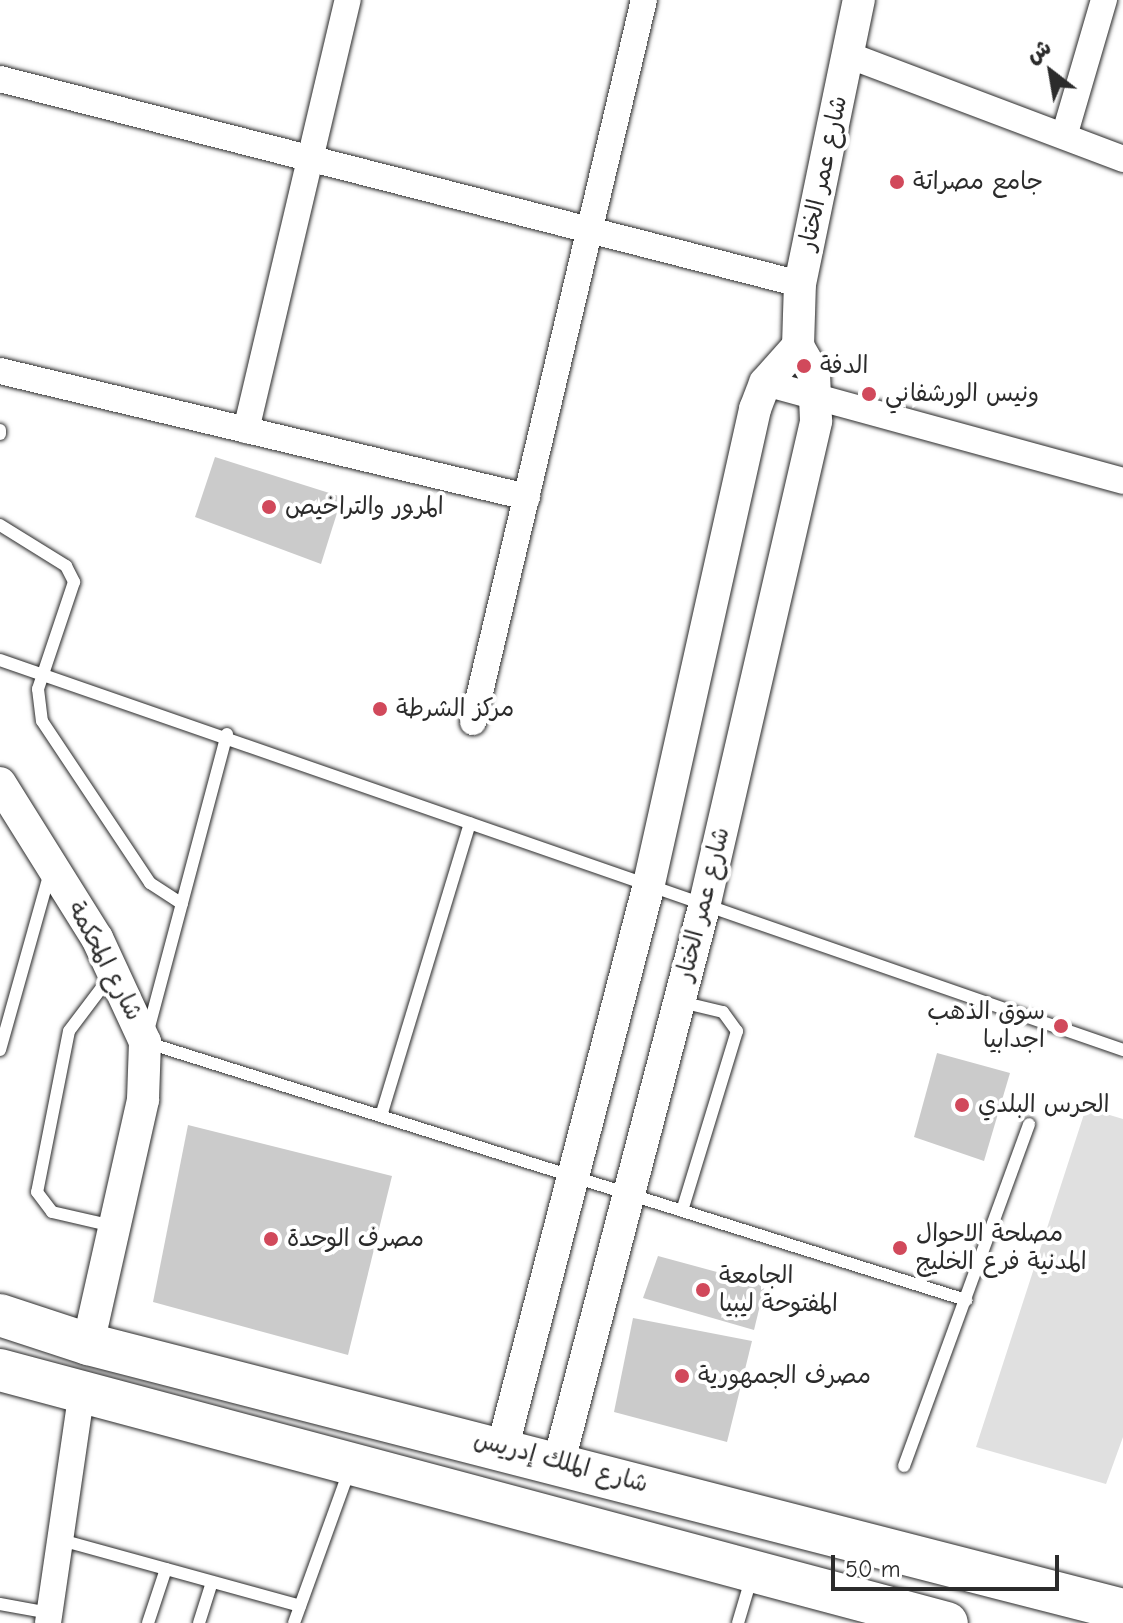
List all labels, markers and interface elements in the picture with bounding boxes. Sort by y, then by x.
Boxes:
north arrow [1011,32,1091,112]
text: ش [1022,34,1056,69]
street label: شارع عمر الختار [793,93,853,253]
place label: جامع مصراتة [913,168,1043,196]
marker: جامع مصراتة [888,173,906,191]
place label: الدفة [820,352,868,380]
marker: الدفة [795,357,813,375]
place label: ونيس الورشفاني [885,380,1039,408]
marker: ونيس الورشفاني [860,385,878,403]
place label: المرور والتراخيص [285,493,444,521]
marker: المرور والتراخيص [260,498,278,516]
place label: مركز الشرطة [396,695,514,723]
marker: مركز الشرطة [371,700,389,718]
street label: شارع عمر الختار [670,824,736,984]
street label: شارع المحكمة [62,896,148,1026]
place label: سوق الذهب اجدابيا [927,998,1045,1054]
marker: سوق الذهب اجدابيا [1052,1017,1070,1035]
place label: الحرس البلدي [978,1091,1110,1119]
marker: الحرس البلدي [953,1096,971,1114]
place label: مصلحة الاحوال المدنية فرع الخليج [916,1220,1087,1276]
place label: مصرف الوحدة [287,1225,424,1253]
marker: مصرف الوحدة [262,1230,280,1248]
marker: مصلحة الاحوال المدنية فرع الخليج [891,1239,909,1257]
place label: الجامعة المفتوحة ليبيا [719,1262,838,1318]
marker: الجامعة المفتوحة ليبيا [694,1281,712,1299]
place label: مصرف الجمهورية [698,1362,871,1390]
marker: مصرف الجمهورية [673,1367,691,1385]
street label: شارع الملك إدريس [471,1425,651,1499]
scale bar [835,1539,1063,1589]
text: 50 m [845,1555,901,1583]

